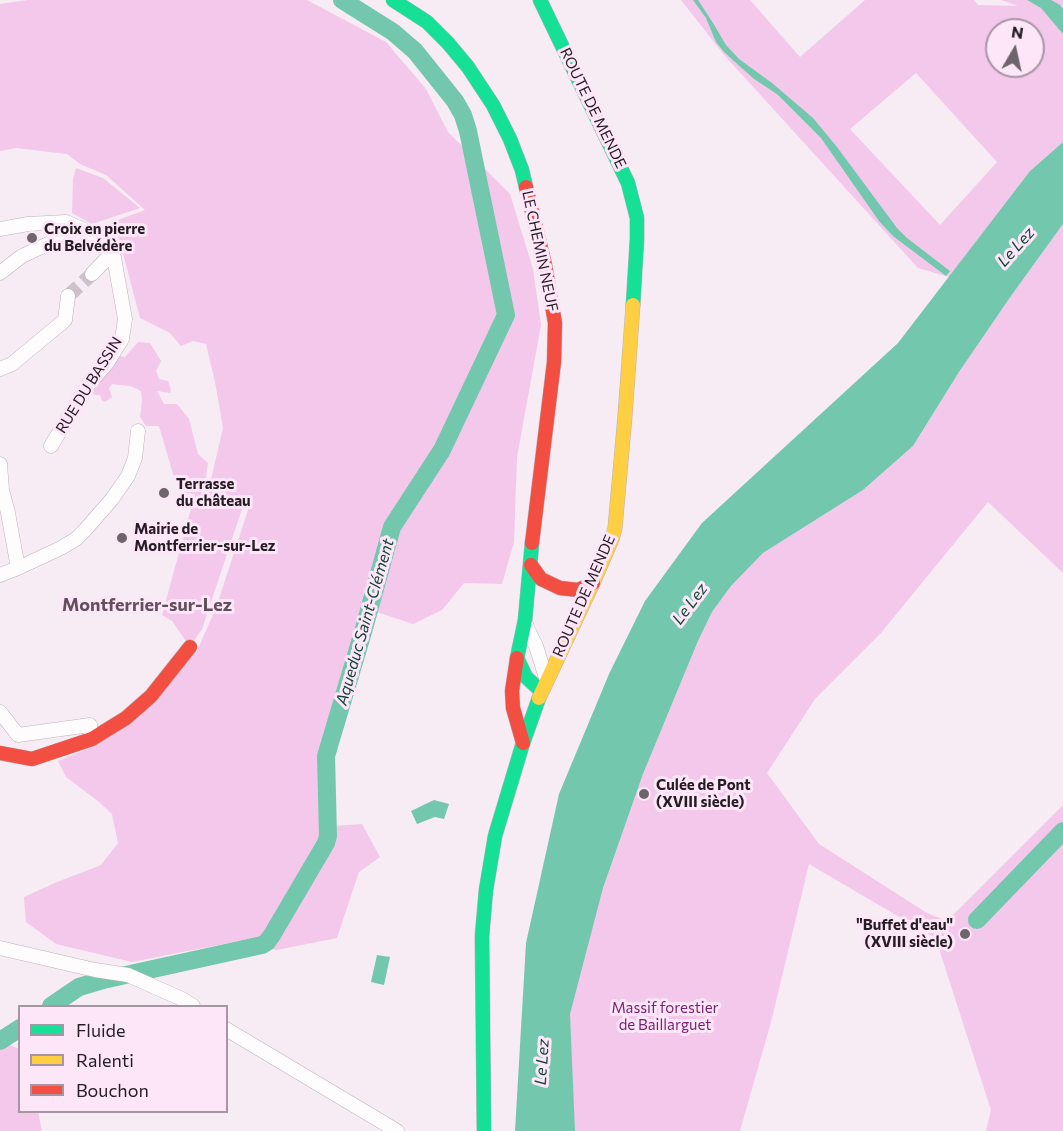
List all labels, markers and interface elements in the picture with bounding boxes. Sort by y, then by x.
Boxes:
north arrow [985,18,1045,78]
text: N [1010,21,1025,42]
street label: ROUTE DE MENDE [556,45,630,171]
street label: LE CHEMIN NEUF [518,189,562,313]
place label: Croix en pierre du Belvédère [44,220,145,255]
water label: Le Lez [993,223,1039,271]
marker: Croix en pierre du Belvédère [25,231,39,245]
street label: RUE DU BASSIN [52,333,126,437]
place label: Terrasse du château [176,475,251,510]
marker: Terrasse du château [157,486,171,500]
place label: Mairie de Montferrier-sur-Lez [134,520,276,555]
marker: Mairie de Montferrier-sur-Lez [115,531,129,545]
street label: ROUTE DE MENDE [549,532,619,660]
water label: Aqueduc Saint-Clément [332,537,398,707]
water label: Le Lez [668,580,712,628]
district label: Montferrier-sur-Lez [62,594,232,616]
place label: Culée de Pont (XVIII siècle) [656,776,751,811]
marker: Culée de Pont (XVIII siècle) [637,787,651,801]
place label: "Buffet d'eau" (XVIII siècle) [856,916,953,951]
marker: "Buffet d'eau" (XVIII siècle) [958,927,972,941]
park label: Massif forestier de Baillarguet [611,999,719,1034]
legend [18,1005,228,1113]
text: Fluide [76,1019,125,1041]
water label: Le Lez [531,1038,553,1086]
text: Ralenti [76,1049,134,1071]
text: Bouchon [76,1079,149,1101]

